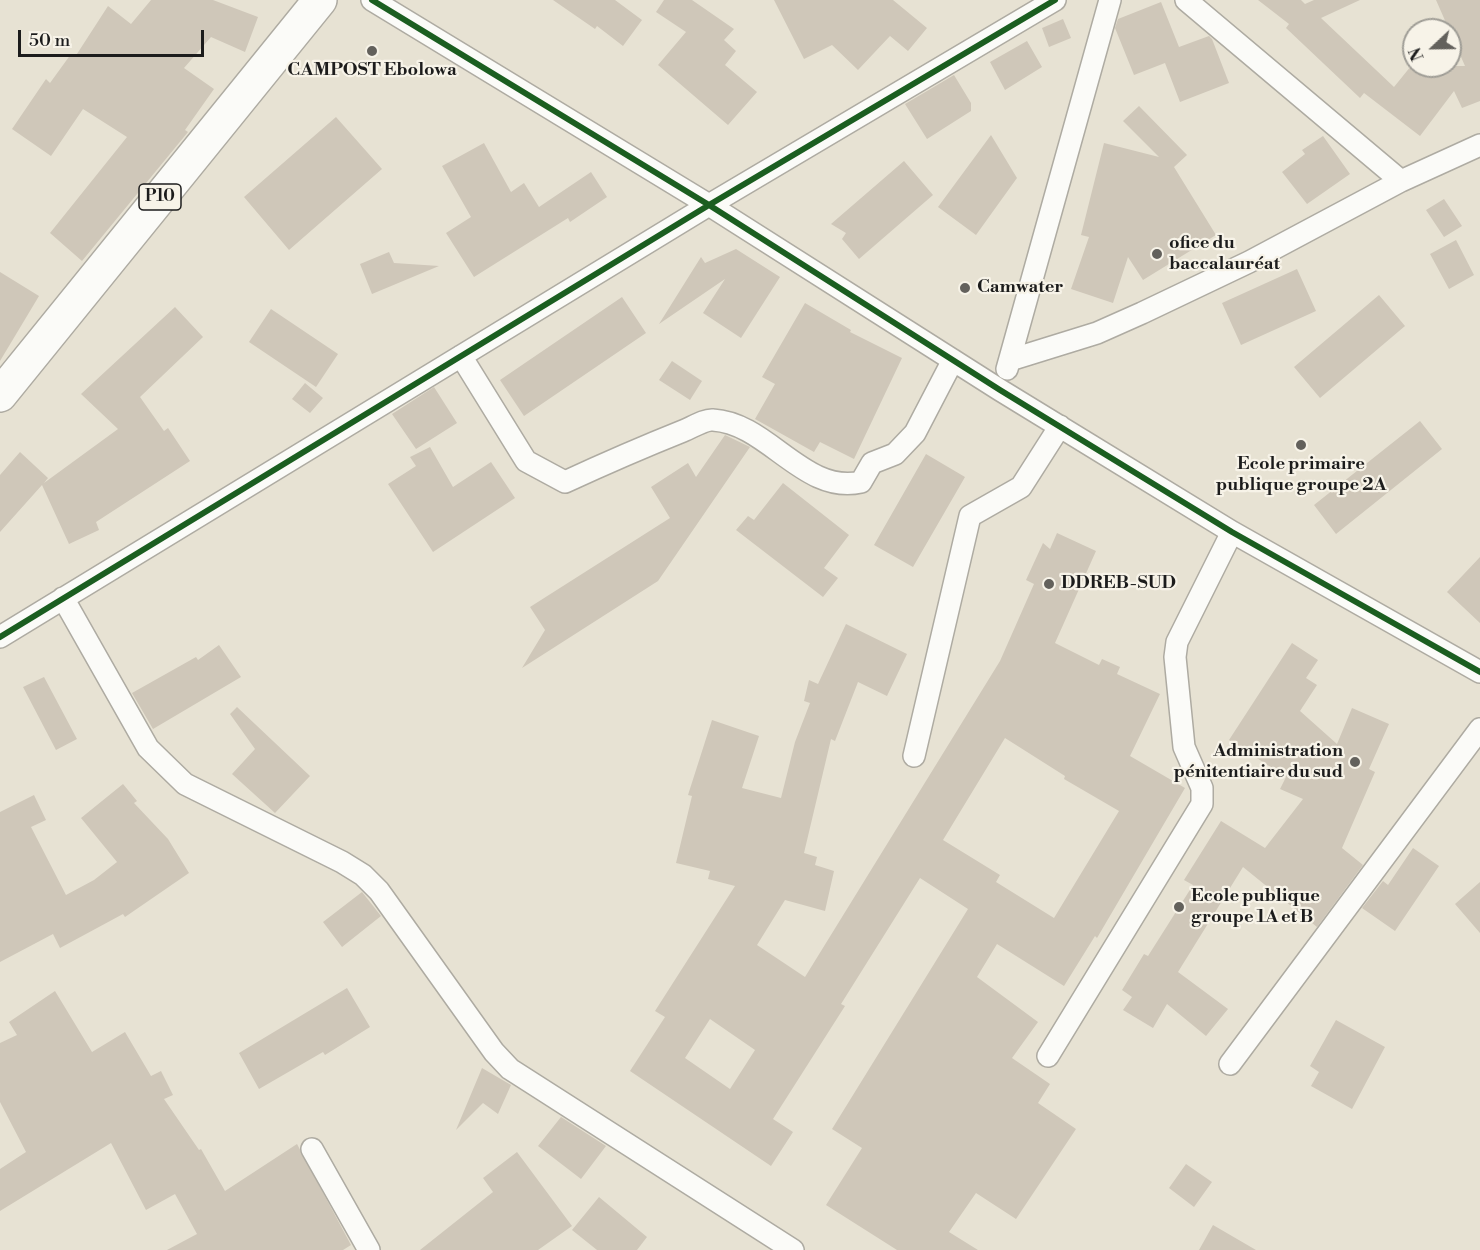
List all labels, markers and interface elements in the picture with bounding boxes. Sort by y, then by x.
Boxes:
scale bar [21,18,207,56]
north arrow [1402,18,1462,78]
text: 50 m [29,29,70,52]
marker: CAMPOST Ebolowa [365,44,379,58]
text: N [1406,44,1429,64]
place label: CAMPOST Ebolowa [287,60,457,82]
road number: P10 [139,184,181,210]
place label: ofice du baccalauréat [1169,233,1280,276]
marker: ofice du baccalauréat [1150,247,1164,261]
place label: Camwater [977,277,1063,299]
marker: Camwater [958,281,972,295]
marker: Ecole primaire publique groupe 2A [1294,438,1308,452]
place label: Ecole primaire publique groupe 2A [1216,454,1386,496]
place label: DDREB-SUD [1061,573,1176,595]
marker: DDREB-SUD [1042,577,1056,591]
place label: Administration pénitentiaire du sud [1174,741,1343,783]
marker: Administration pénitentiaire du sud [1348,755,1362,769]
place label: Ecole publique groupe 1A et B [1191,886,1320,928]
marker: Ecole publique groupe 1A et B [1172,900,1186,914]

